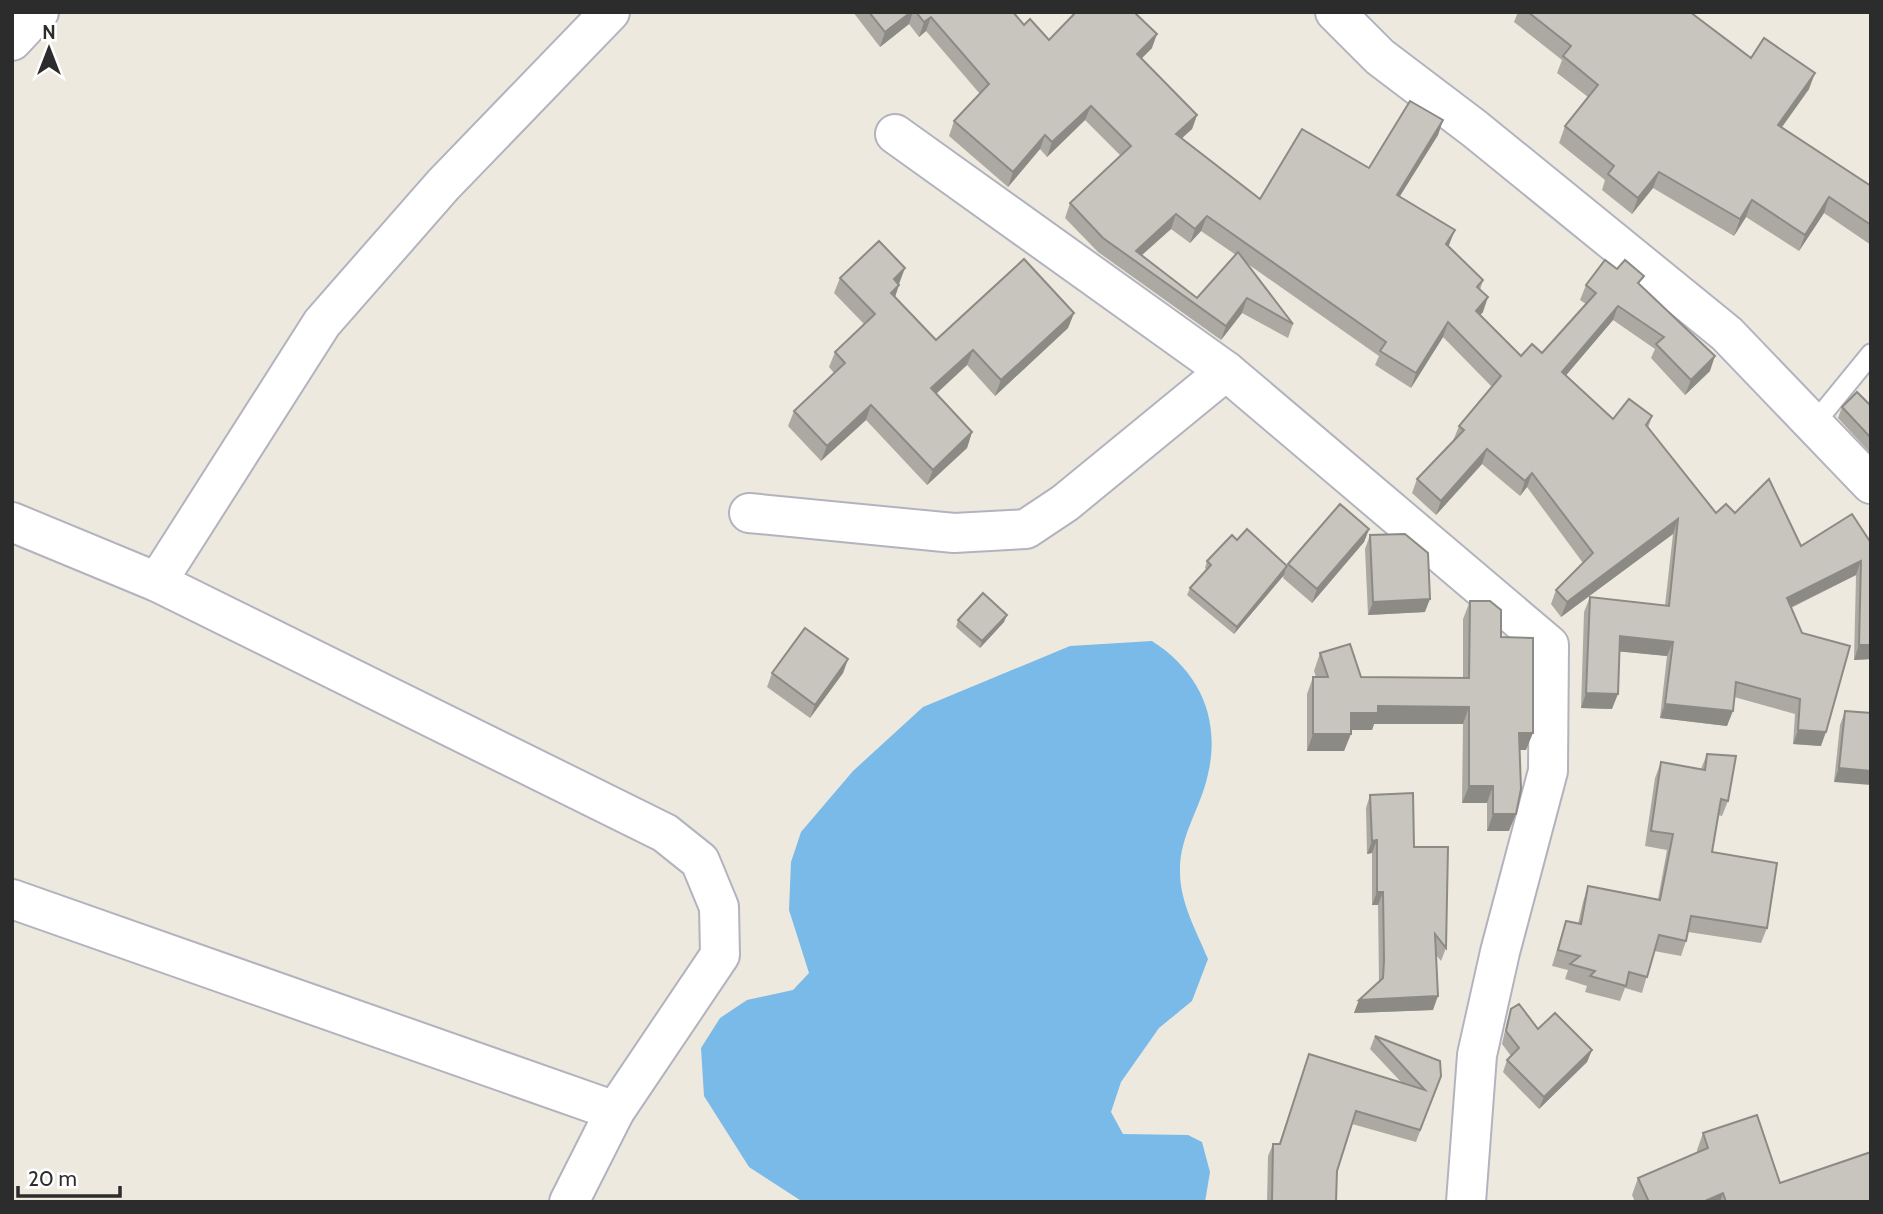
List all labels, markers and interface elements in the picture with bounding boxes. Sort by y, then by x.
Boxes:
north arrow [14,14,84,84]
text: N [42,21,56,44]
scale bar [18,1154,119,1198]
text: 20 m [28,1166,77,1191]

